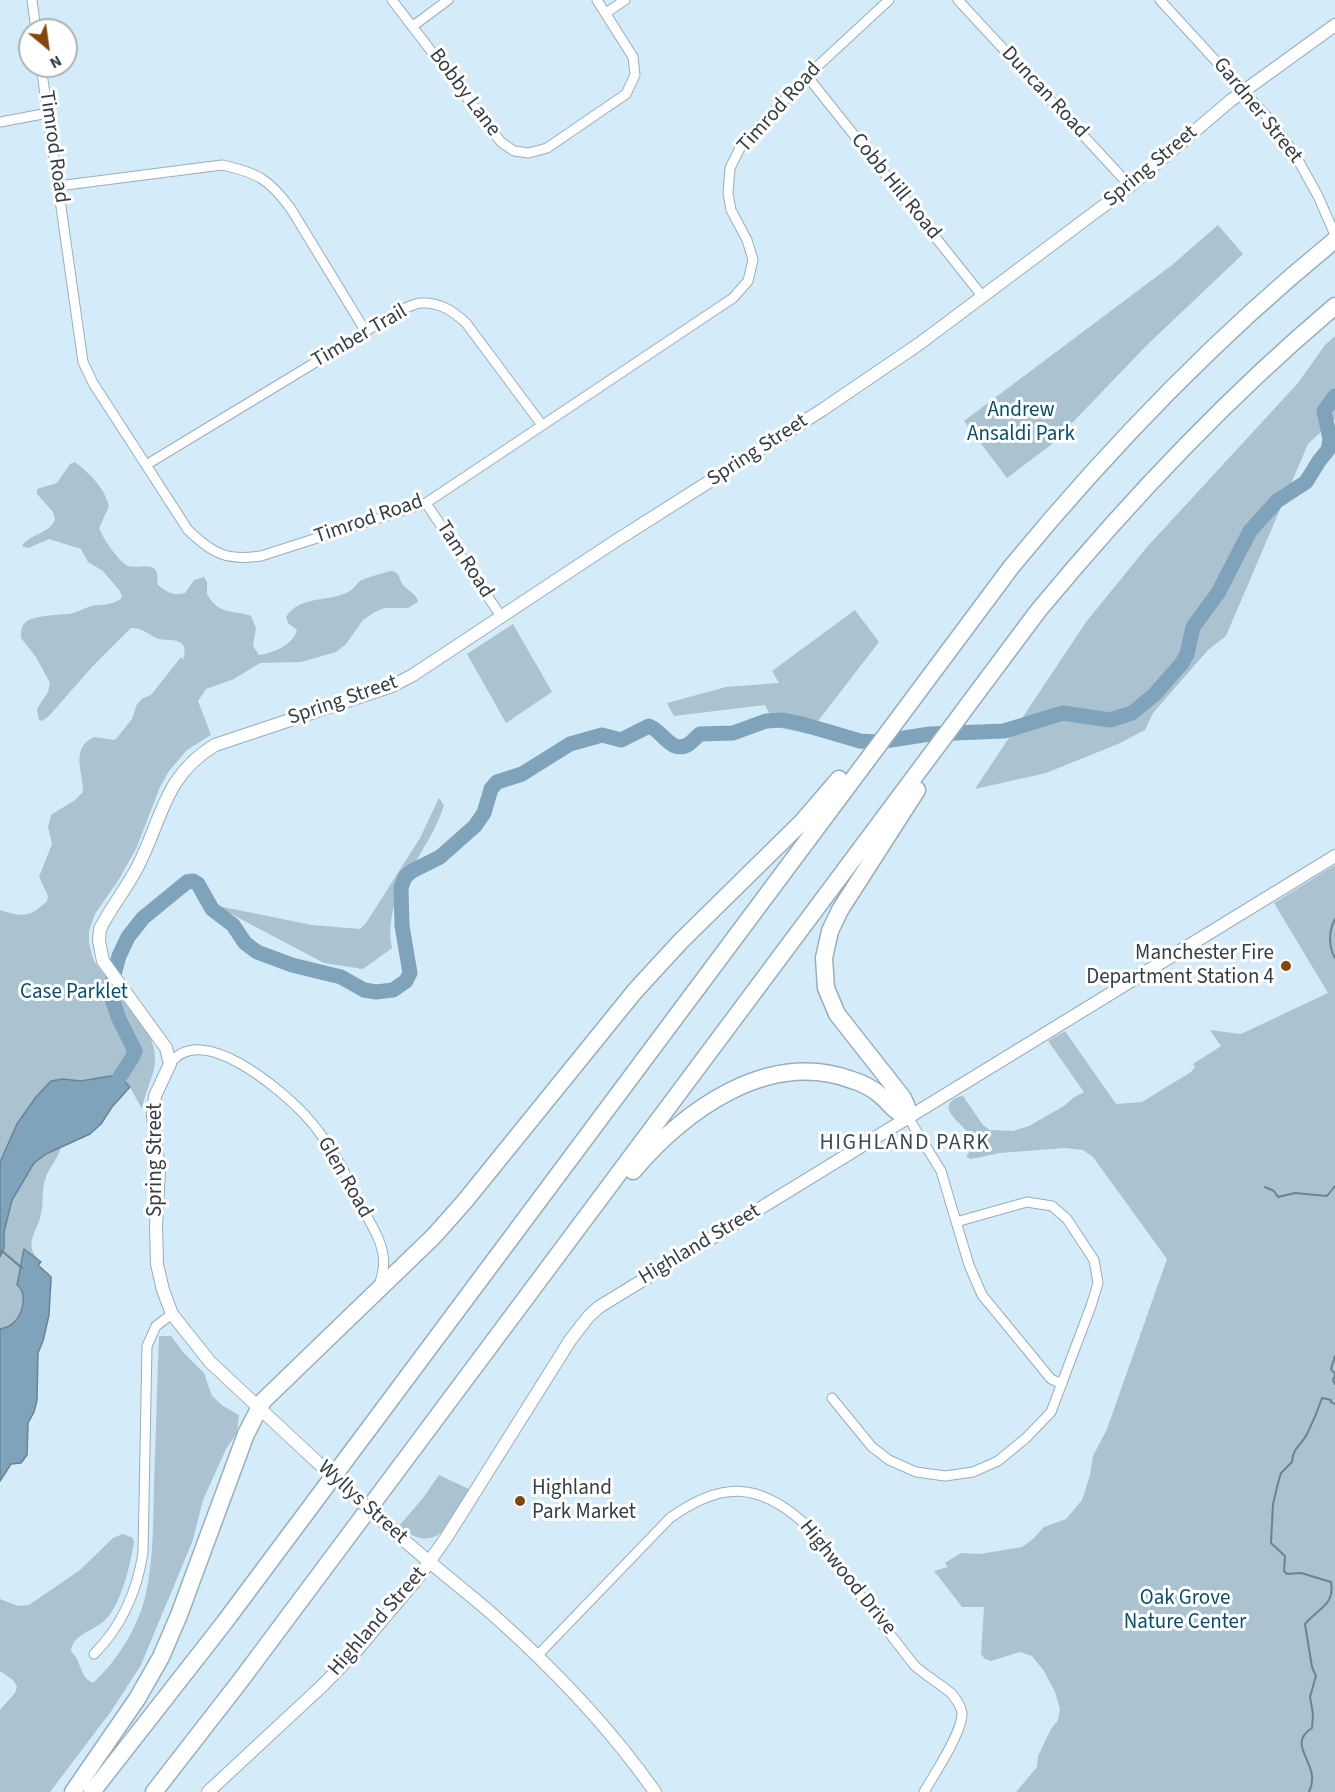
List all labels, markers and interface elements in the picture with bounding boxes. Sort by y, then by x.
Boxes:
north arrow [18,18,78,78]
street label: Duncan Road [995,42,1093,144]
street label: Bobby Lane [423,44,505,142]
text: N [46,50,66,74]
street label: Gardner Street [1207,53,1307,169]
street label: Timrod Road [733,58,827,158]
street label: Timrod Road [33,89,73,205]
street label: Spring Street [1099,121,1203,213]
street label: Cobb Hill Road [844,129,946,245]
street label: Timber Trail [308,300,412,374]
park label: Andrew Ansaldi Park [967,398,1075,448]
street label: Spring Street [703,409,813,493]
street label: Timrod Road [311,490,427,550]
street label: Tam Road [430,517,498,603]
street label: Spring Street [285,670,401,732]
place label: Manchester Fire Department Station 4 [1086,941,1274,991]
marker: Manchester Fire Department Station 4 [1279,959,1293,973]
park label: Case Parklet [20,980,128,1006]
street label: Spring Street [143,1103,169,1217]
district label: HIGHLAND PARK [819,1131,991,1157]
street label: Glen Road [311,1133,377,1223]
street label: Highland Street [635,1199,765,1291]
street label: Wyllys Street [312,1456,412,1550]
place label: Highland Park Market [532,1476,636,1526]
marker: Highland Park Market [513,1494,527,1508]
street label: Highwood Drive [793,1516,901,1640]
street label: Highland Street [324,1562,432,1682]
park label: Oak Grove Nature Center [1124,1586,1246,1636]

